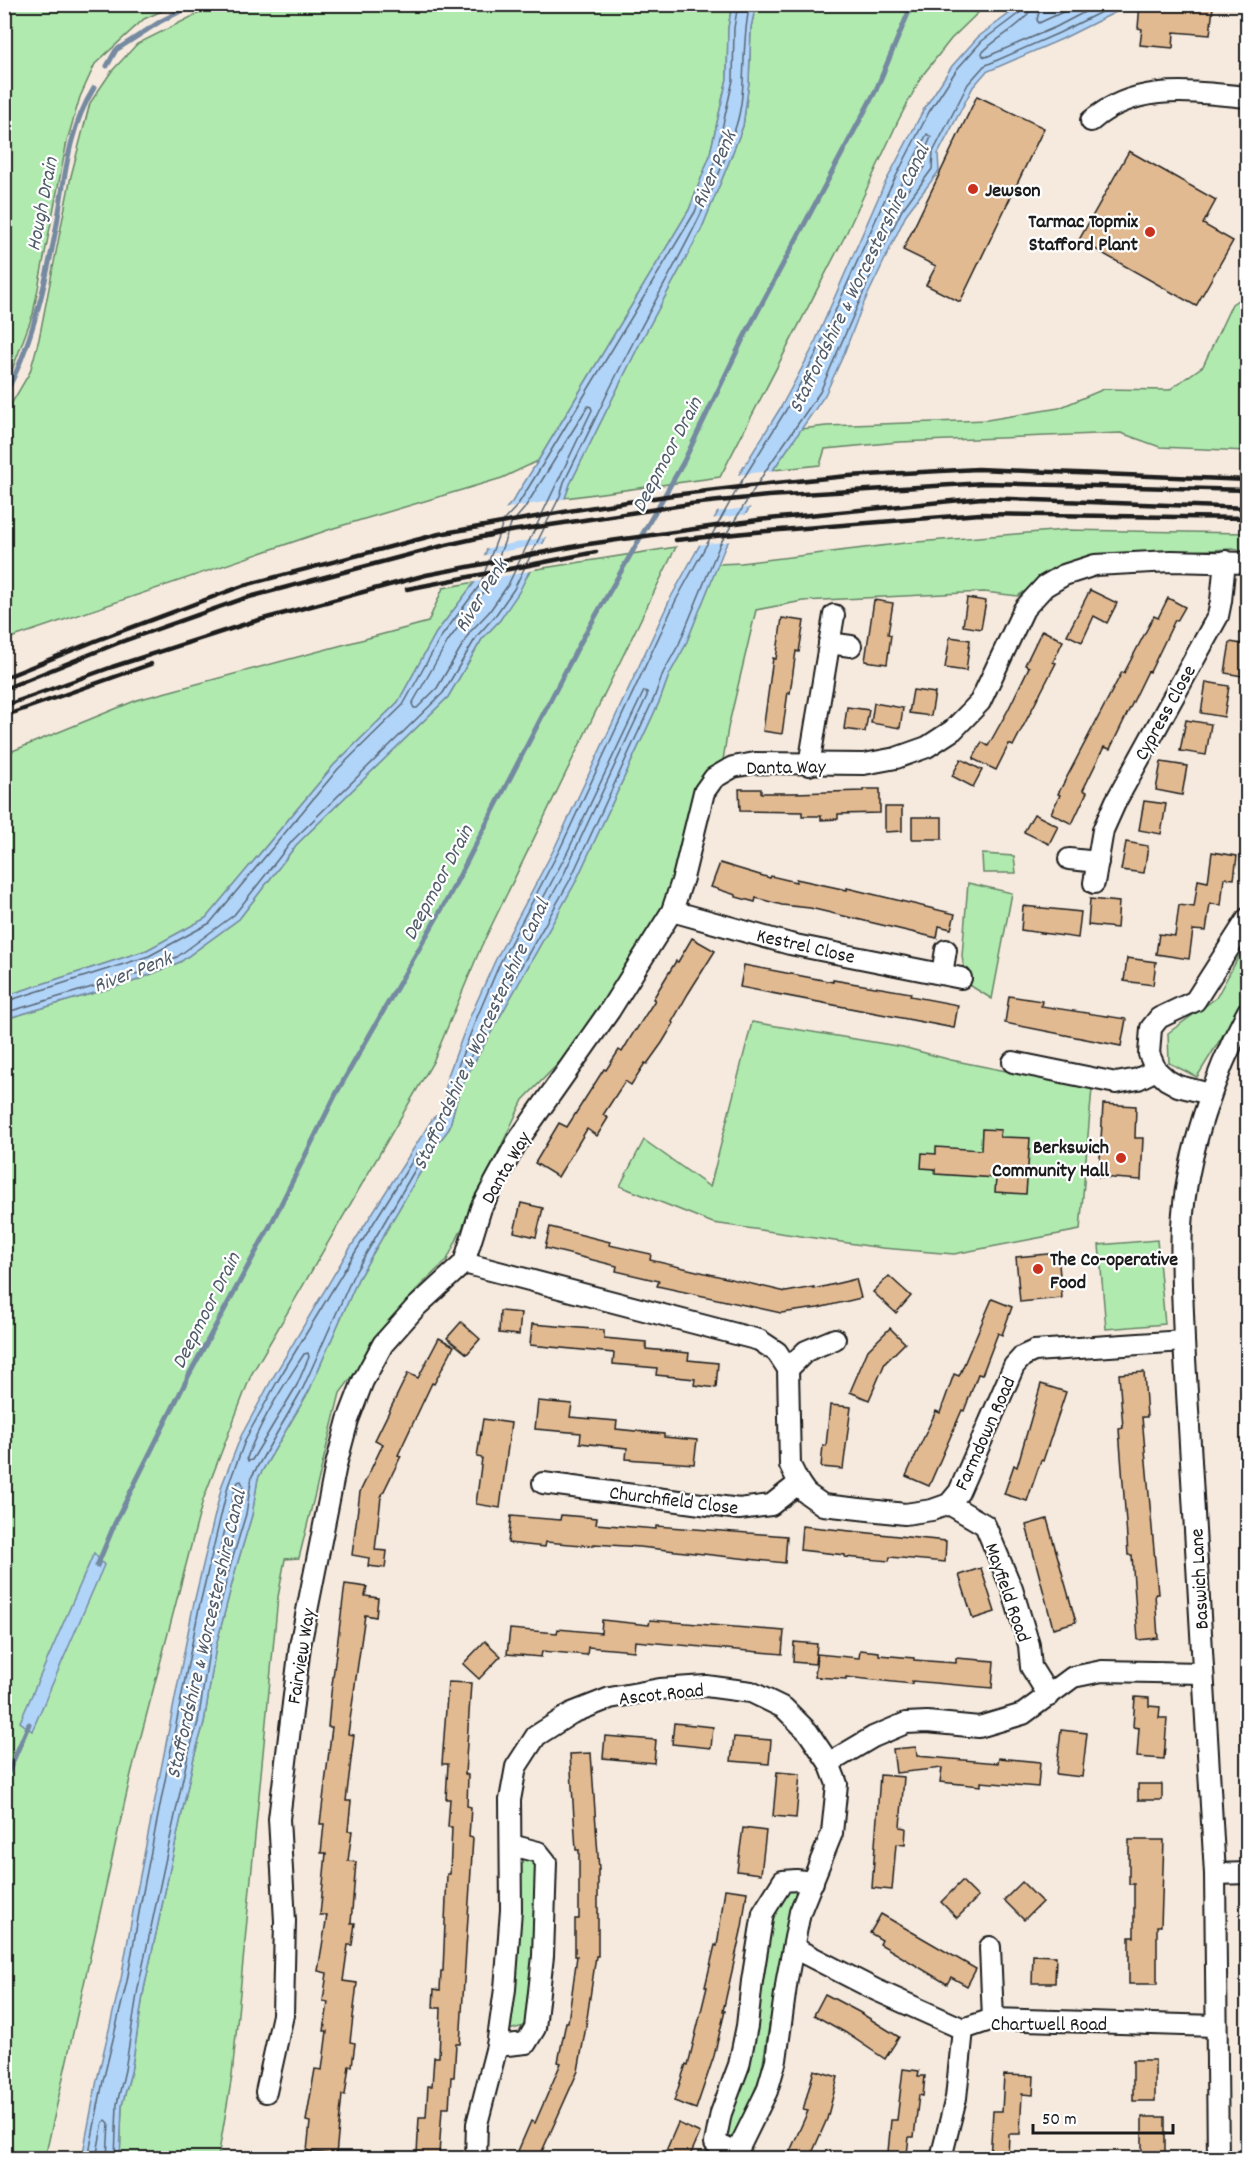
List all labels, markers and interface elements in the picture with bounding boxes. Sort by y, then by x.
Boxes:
water label: River Penk [685,125,747,214]
water label: Staffordshire & Worcestershire Canal [782,138,940,419]
water label: Hough Drain [20,154,68,254]
place label: Jewson [985,178,1041,206]
marker: Jewson [966,182,980,196]
place label: Tarmac Topmix Stafford Plant [1028,209,1139,260]
marker: Tarmac Topmix Stafford Plant [1143,225,1157,239]
water label: Deepmoor Drain [626,391,712,518]
water label: River Penk [448,552,518,639]
street label: Cypress Close [1129,660,1205,766]
street label: Danta Way [746,754,827,784]
water label: Deepmoor Drain [397,819,483,946]
water label: Staffordshire & Worcestershire Canal [407,893,560,1176]
street label: Kestrel Close [753,923,857,973]
water label: River Penk [90,944,179,1002]
street label: Danta Way [476,1126,540,1210]
place label: Berkswich Community Hall [992,1135,1109,1186]
marker: Berkswich Community Hall [1114,1151,1128,1165]
water label: Deepmoor Drain [166,1247,250,1375]
place label: The Co-operative Food [1050,1247,1178,1298]
marker: The Co-operative Food [1031,1262,1045,1276]
street label: Farmdown Road [949,1373,1024,1496]
street label: Churchfield Close [608,1480,740,1524]
water label: Staffordshire & Worcestershire Canal [160,1485,256,1782]
street label: Baswich Lane [1184,1527,1218,1630]
street label: Mayfield Road [976,1540,1036,1646]
street label: Fairview Way [282,1606,324,1706]
street label: Ascot Road [617,1678,705,1714]
street label: Chartwell Road [991,2012,1107,2040]
scale bar [1033,2097,1172,2135]
text: 50 m [1042,2108,1077,2133]

